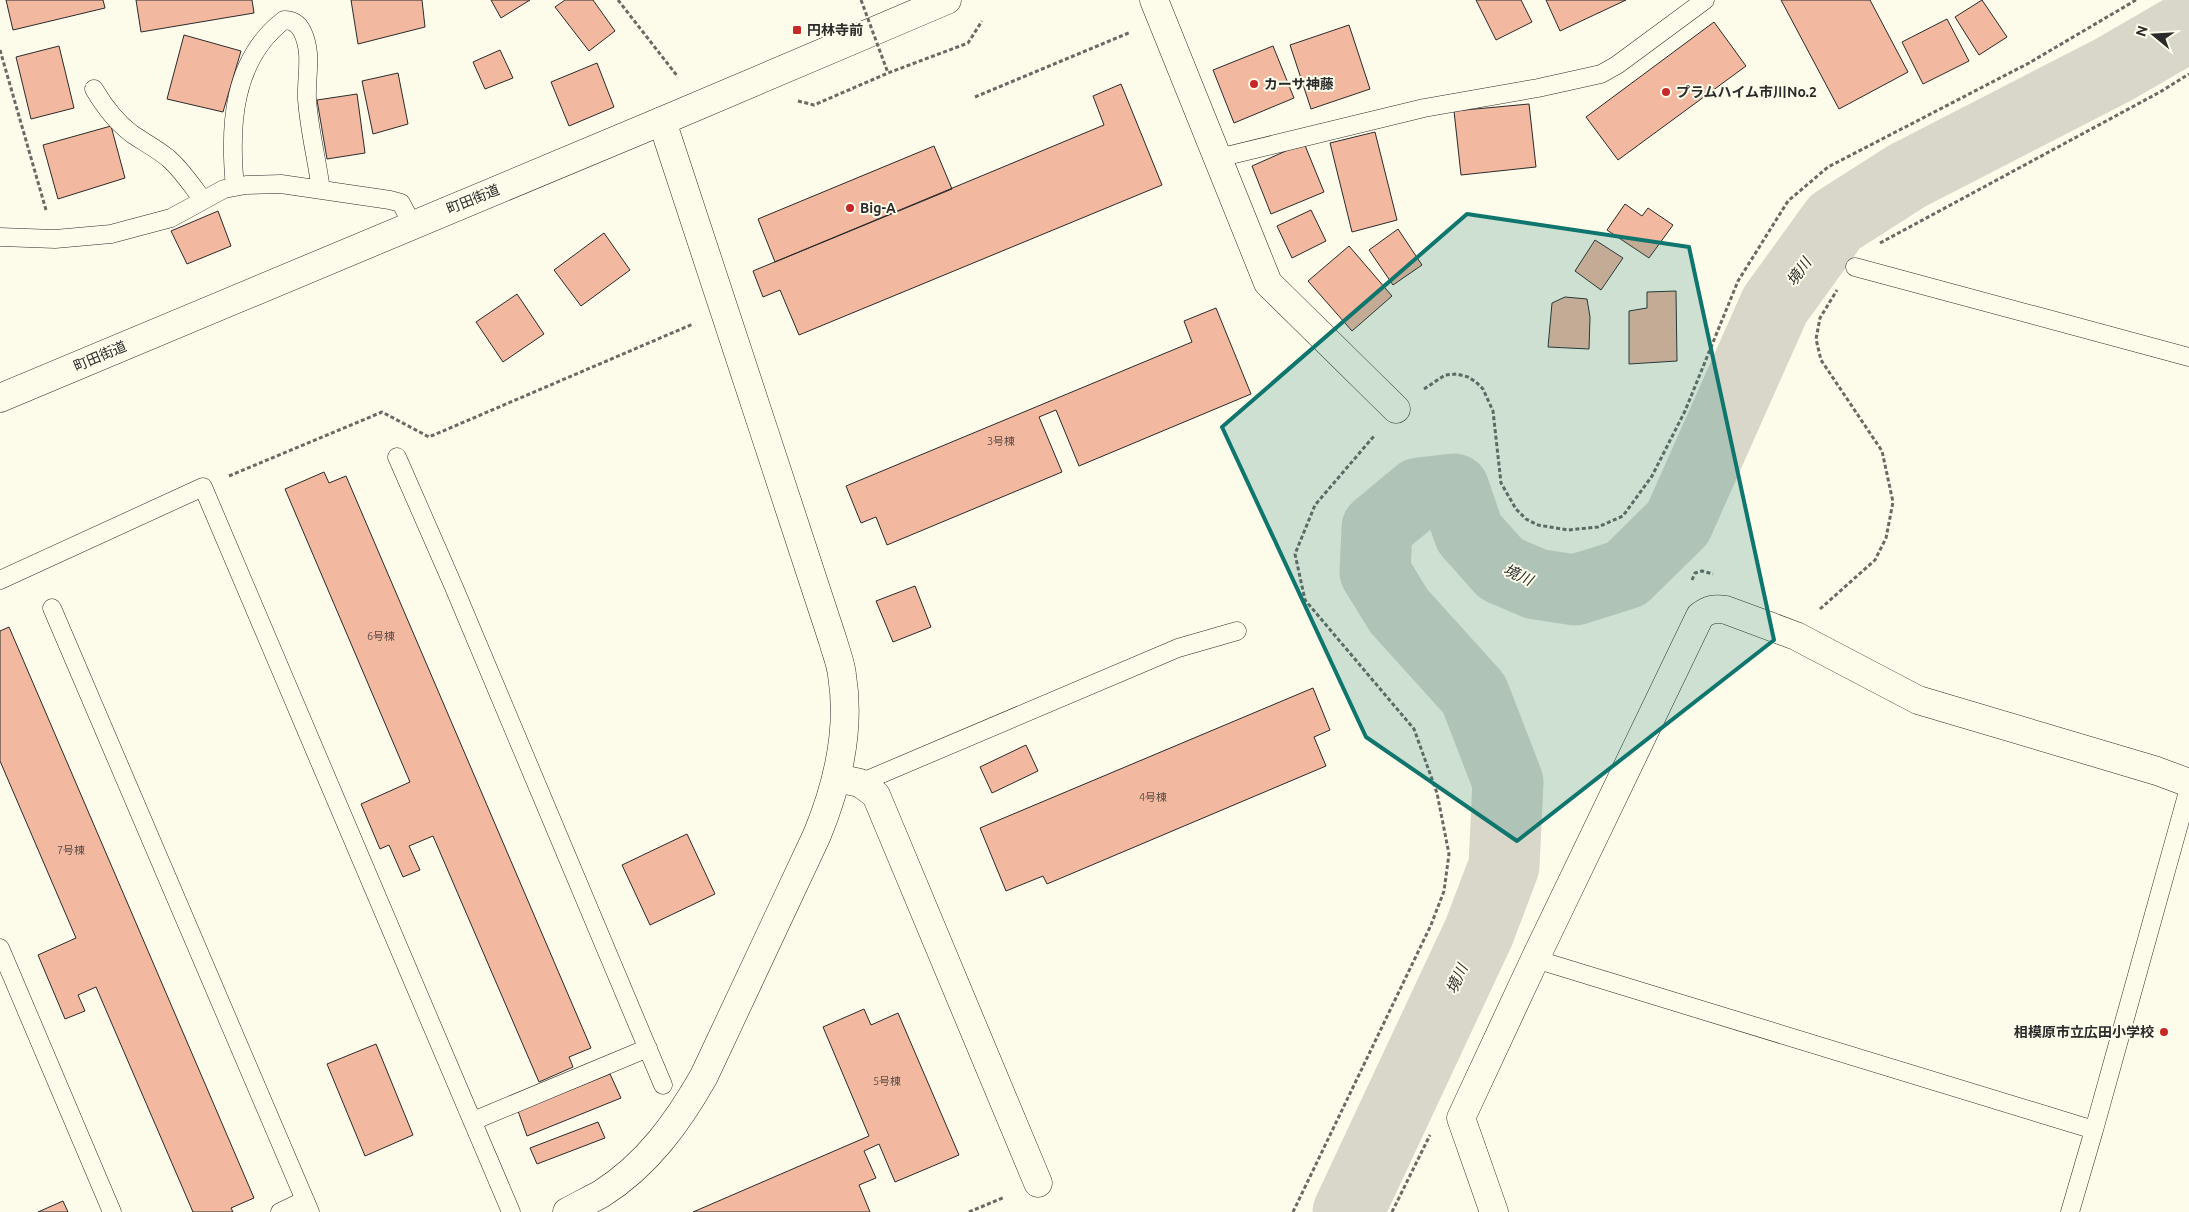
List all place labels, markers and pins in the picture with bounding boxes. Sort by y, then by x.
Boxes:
place label: 円林寺前 [807,22,863,38]
marker: 円林寺前 [791,24,803,36]
place label: カーサ神藤 [1264,76,1334,92]
marker: カーサ神藤 [1248,78,1260,90]
place label: プラムハイム市川No.2 [1676,84,1817,100]
marker: プラムハイム市川No.2 [1660,86,1672,98]
place label: Big-A [860,200,896,216]
marker: Big-A [844,202,856,214]
place label: 相模原市立広田小学校 [2014,1024,2154,1040]
marker: 相模原市立広田小学校 [2158,1026,2170,1038]

